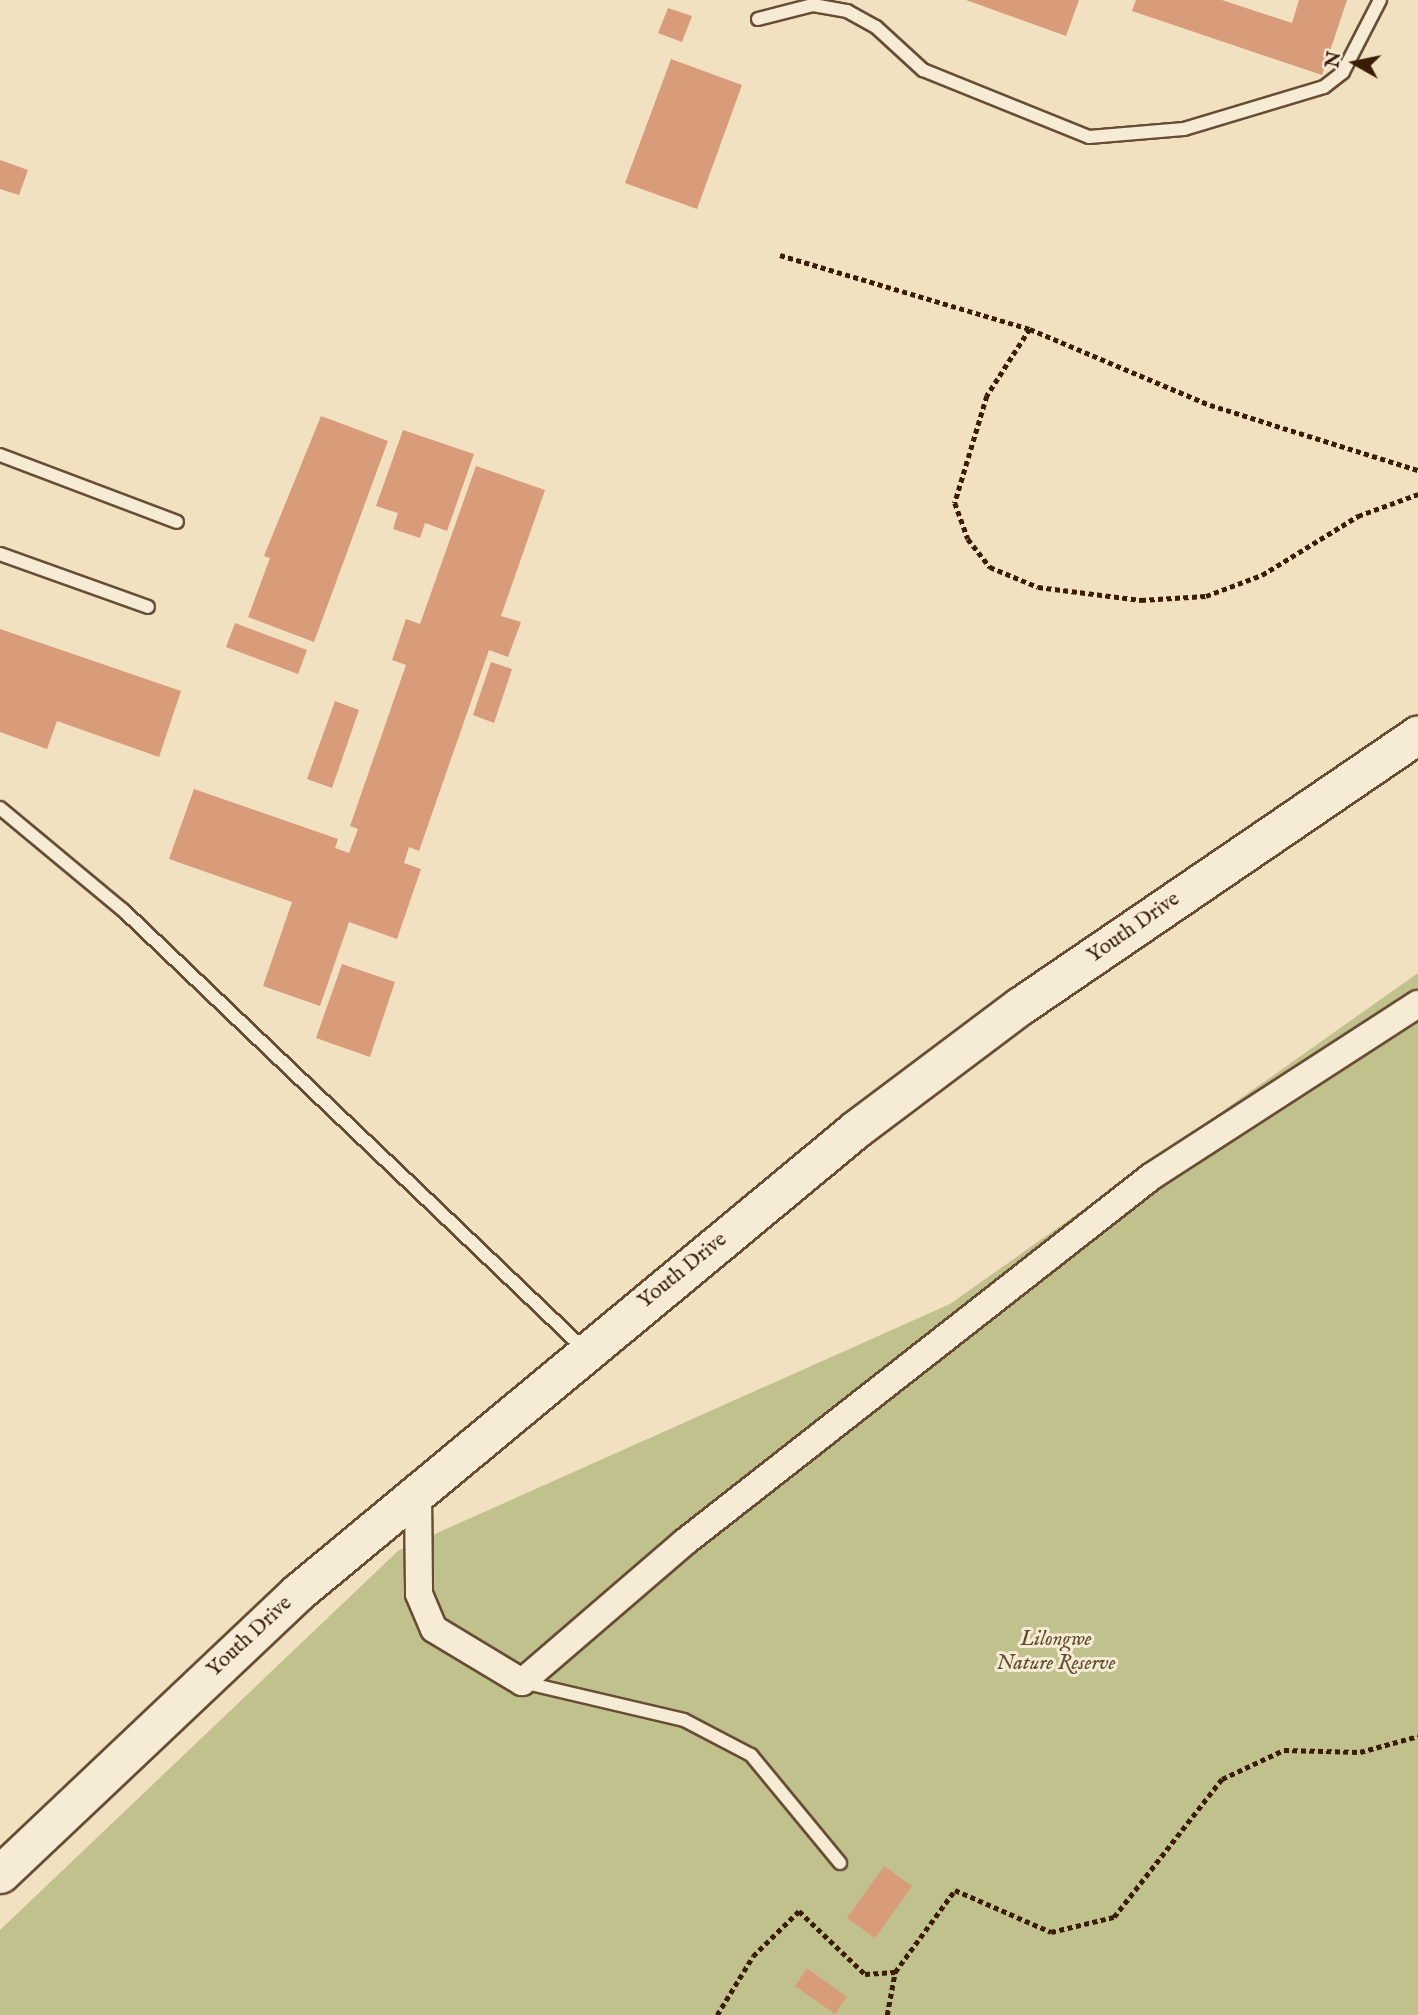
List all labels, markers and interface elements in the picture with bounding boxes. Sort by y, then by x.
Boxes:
north arrow [1320,28,1390,98]
text: N [1321,50,1347,70]
street label: Youth Drive [1083,887,1185,969]
street label: Youth Drive [633,1228,733,1314]
street label: Youth Drive [202,1591,298,1683]
park label: Lilongwe Nature Reserve [996,1627,1116,1677]

